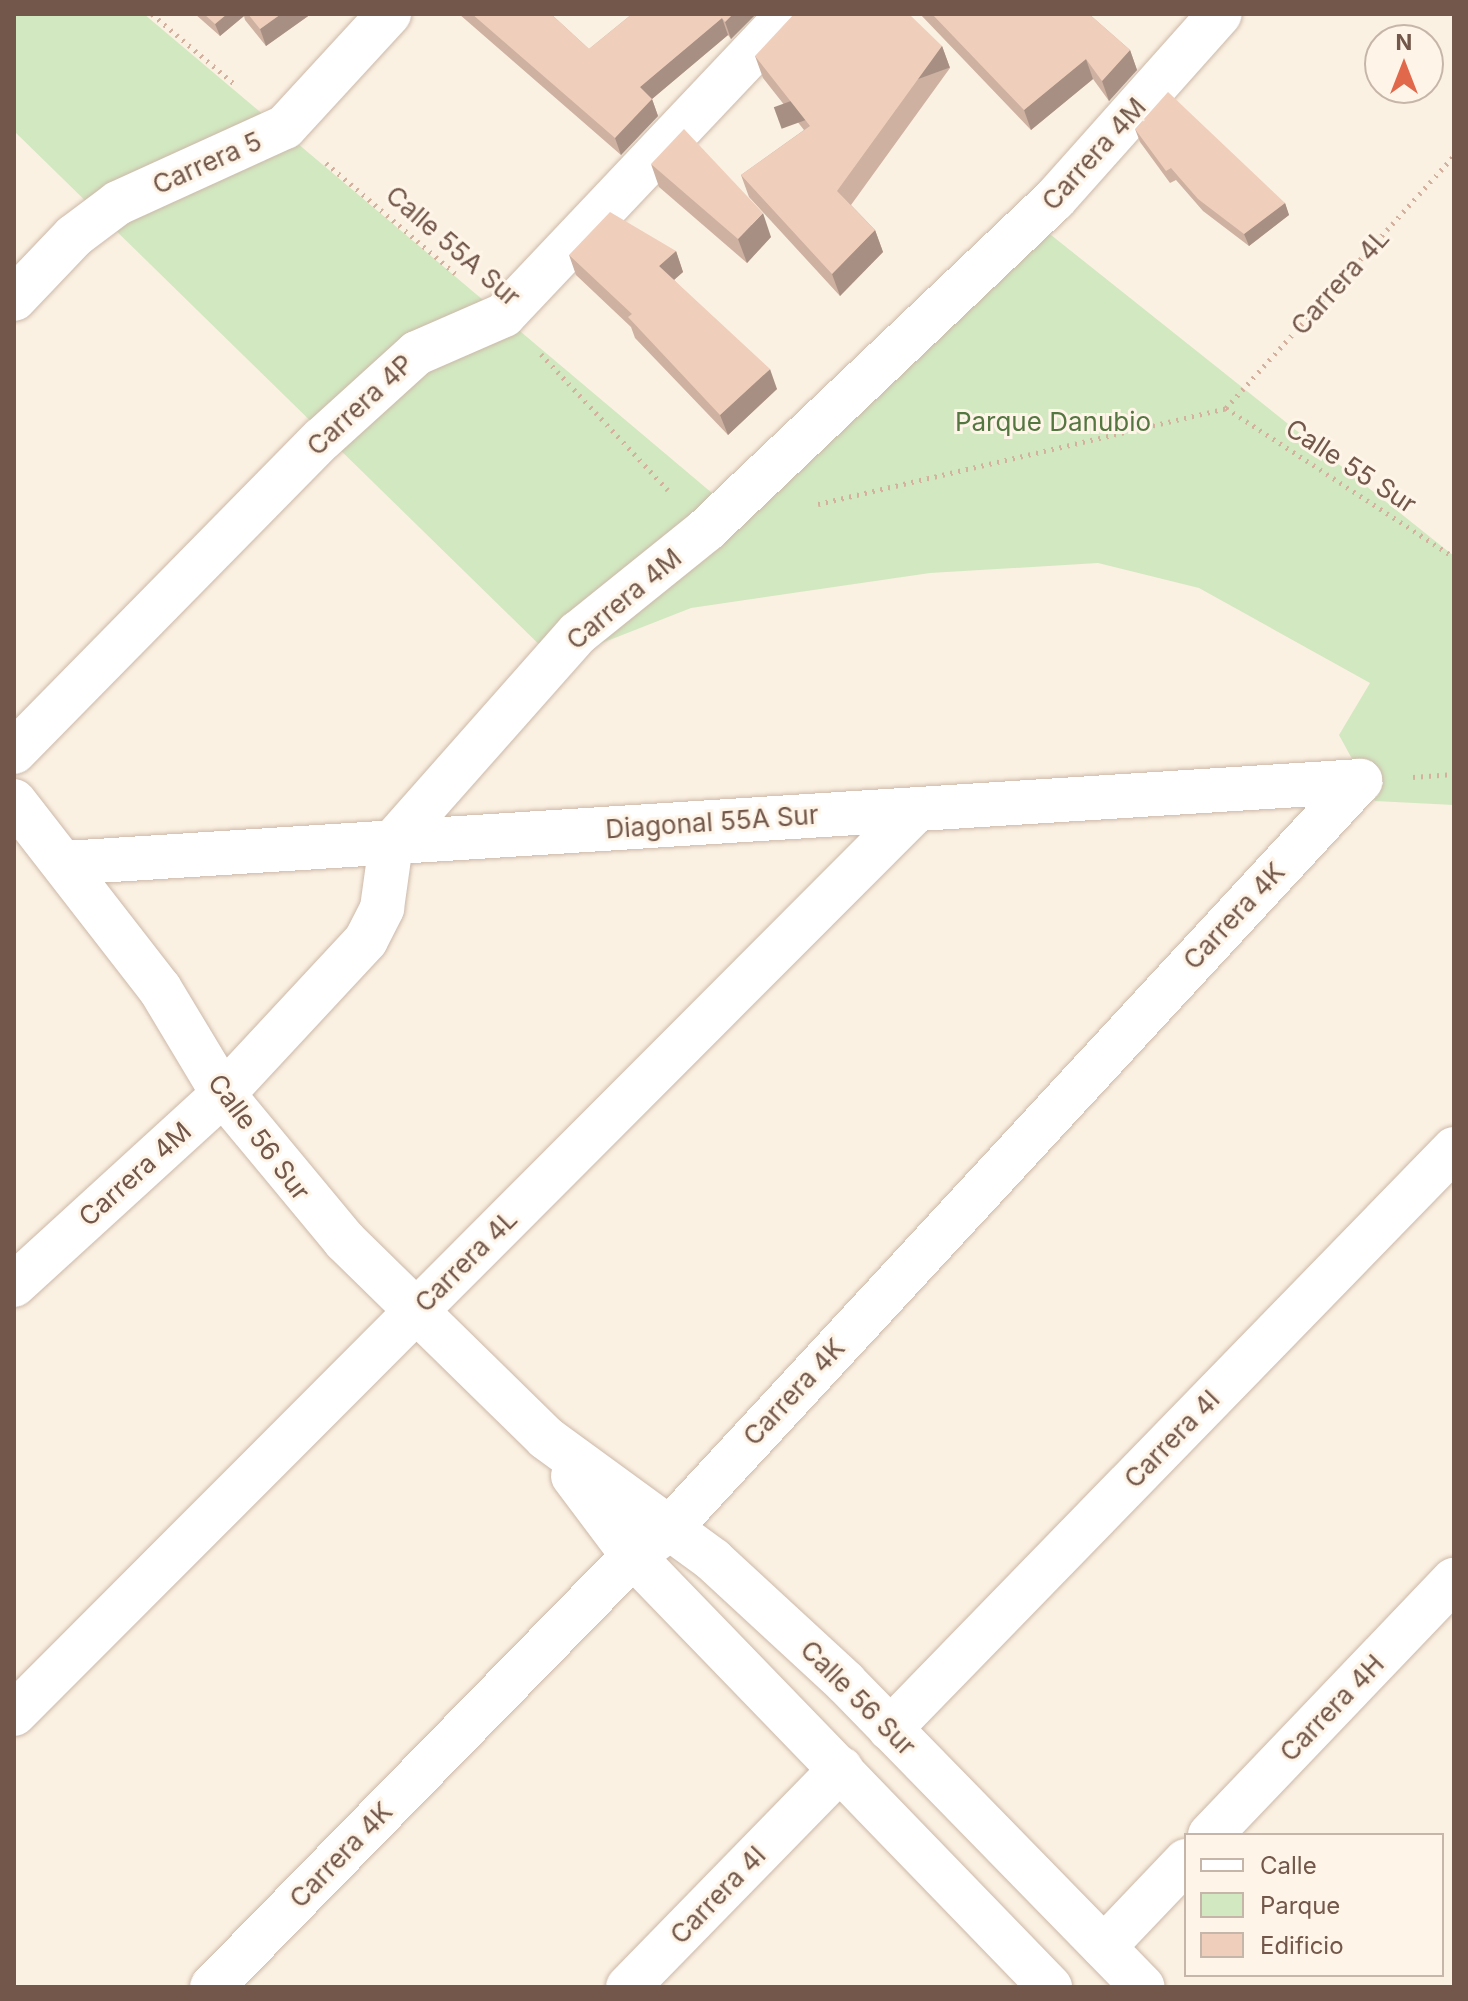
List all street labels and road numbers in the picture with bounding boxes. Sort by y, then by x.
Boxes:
street label: Carrera 4M [1035,91,1153,217]
street label: Carrera 5 [148,125,266,201]
street label: Calle 55A Sur [380,179,526,313]
street label: Carrera 4L [1284,223,1396,341]
street label: Carrera 4P [301,348,419,462]
street label: Calle 55 Sur [1280,412,1422,520]
street label: Carrera 4M [560,542,688,656]
street label: Diagonal 55A Sur [604,799,820,845]
street label: Carrera 4K [1177,856,1291,976]
street label: Calle 56 Sur [201,1068,317,1206]
street label: Carrera 4M [72,1115,198,1233]
street label: Carrera 4L [408,1203,524,1319]
street label: Carrera 4K [737,1332,851,1452]
street label: Carrera 4I [1118,1384,1226,1494]
street label: Calle 56 Sur [794,1634,922,1762]
street label: Carrera 4H [1274,1648,1390,1768]
street label: Carrera 4K [283,1796,399,1914]
street label: Carrera 4I [664,1840,772,1950]

